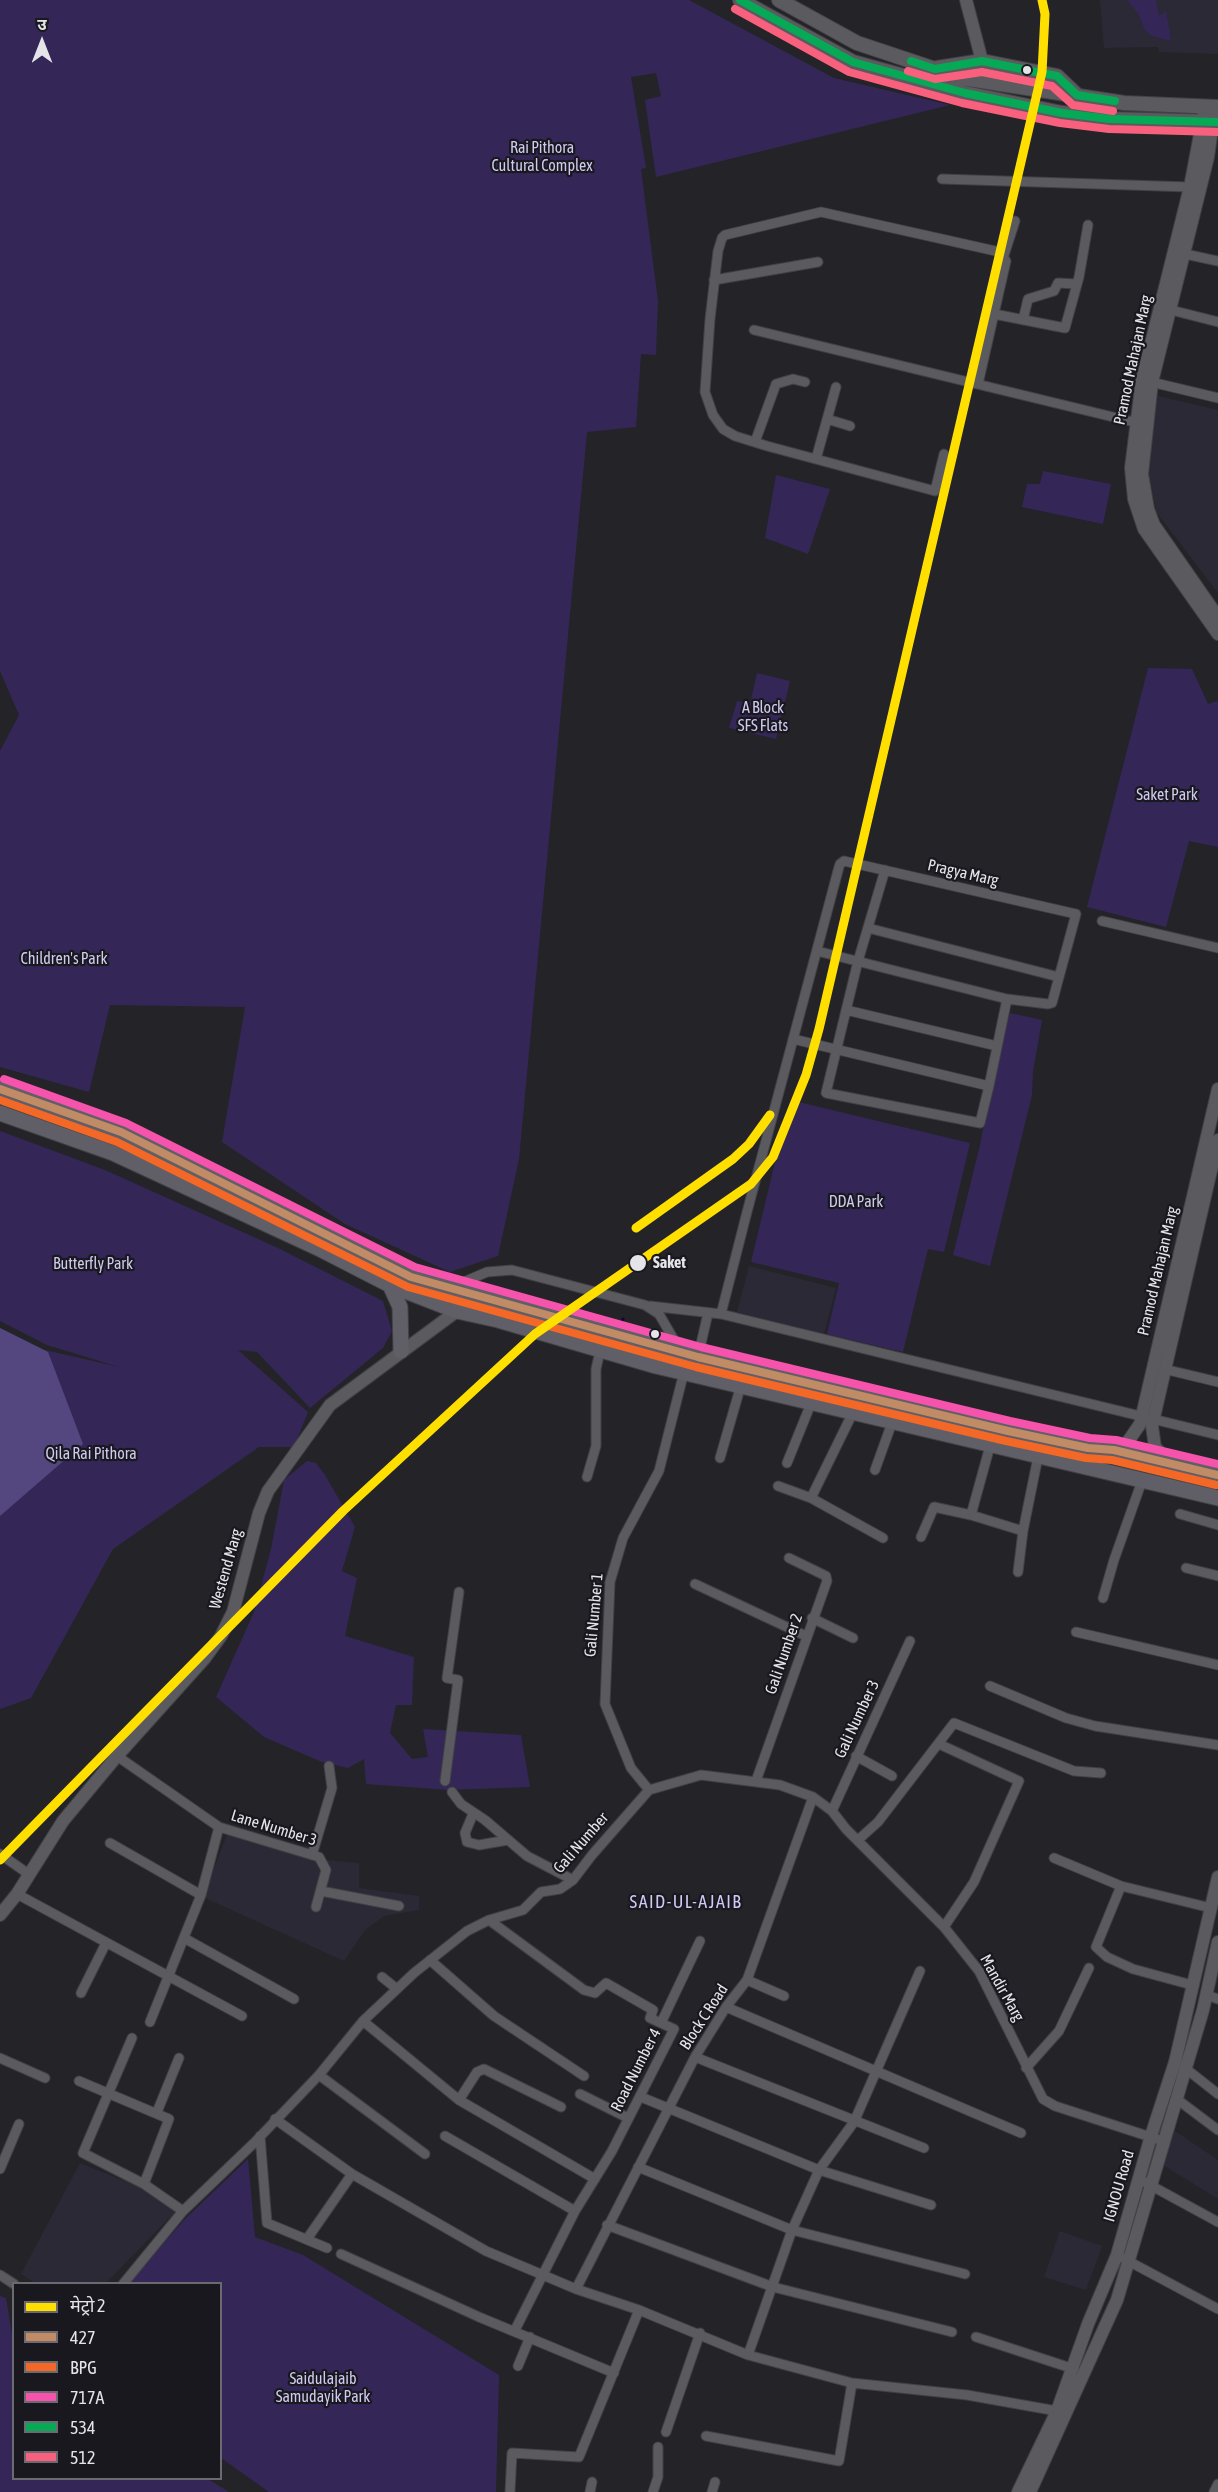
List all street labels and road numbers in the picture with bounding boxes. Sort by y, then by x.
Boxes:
street label: Pramod Mahajan Marg [1110,293,1156,427]
street label: Pragya Marg [926,856,1000,890]
street label: Pramod Mahajan Marg [1134,1204,1182,1338]
street label: Westend Marg [205,1527,247,1611]
street label: Gali Number 1 [581,1572,607,1658]
street label: Gali Number 2 [761,1611,807,1697]
street label: Gali Number 3 [831,1677,883,1761]
street label: Lane Number 3 [229,1806,319,1850]
street label: Gali Number [549,1809,613,1877]
street label: Mandir Marg [976,1951,1028,2025]
street label: Block C Road [676,1981,732,2053]
street label: Road Number 4 [607,2025,665,2115]
street label: IGNOU Road [1100,2148,1138,2224]

